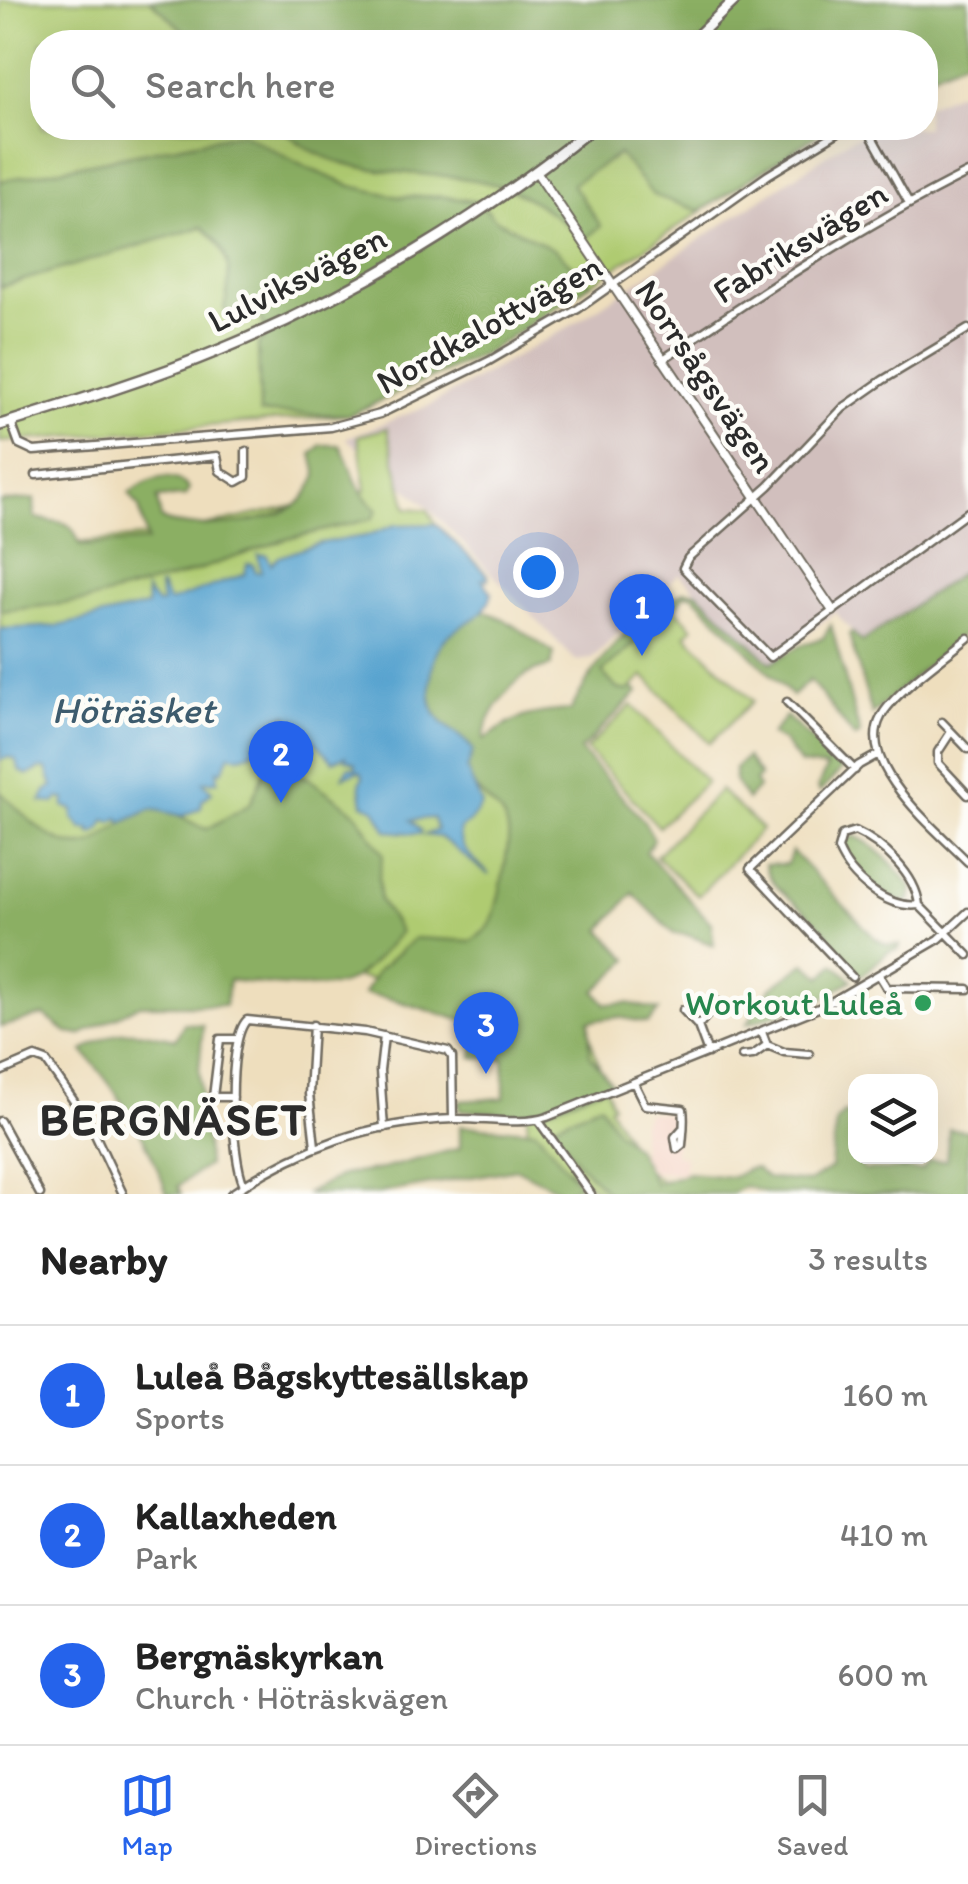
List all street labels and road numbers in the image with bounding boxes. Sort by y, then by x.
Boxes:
street label: Fabriksvägen [705,172,895,312]
street label: Lulviksvägen [201,216,393,342]
street label: Nordkalottvägen [369,245,609,403]
street label: Norrsågsvägen [626,271,786,481]

